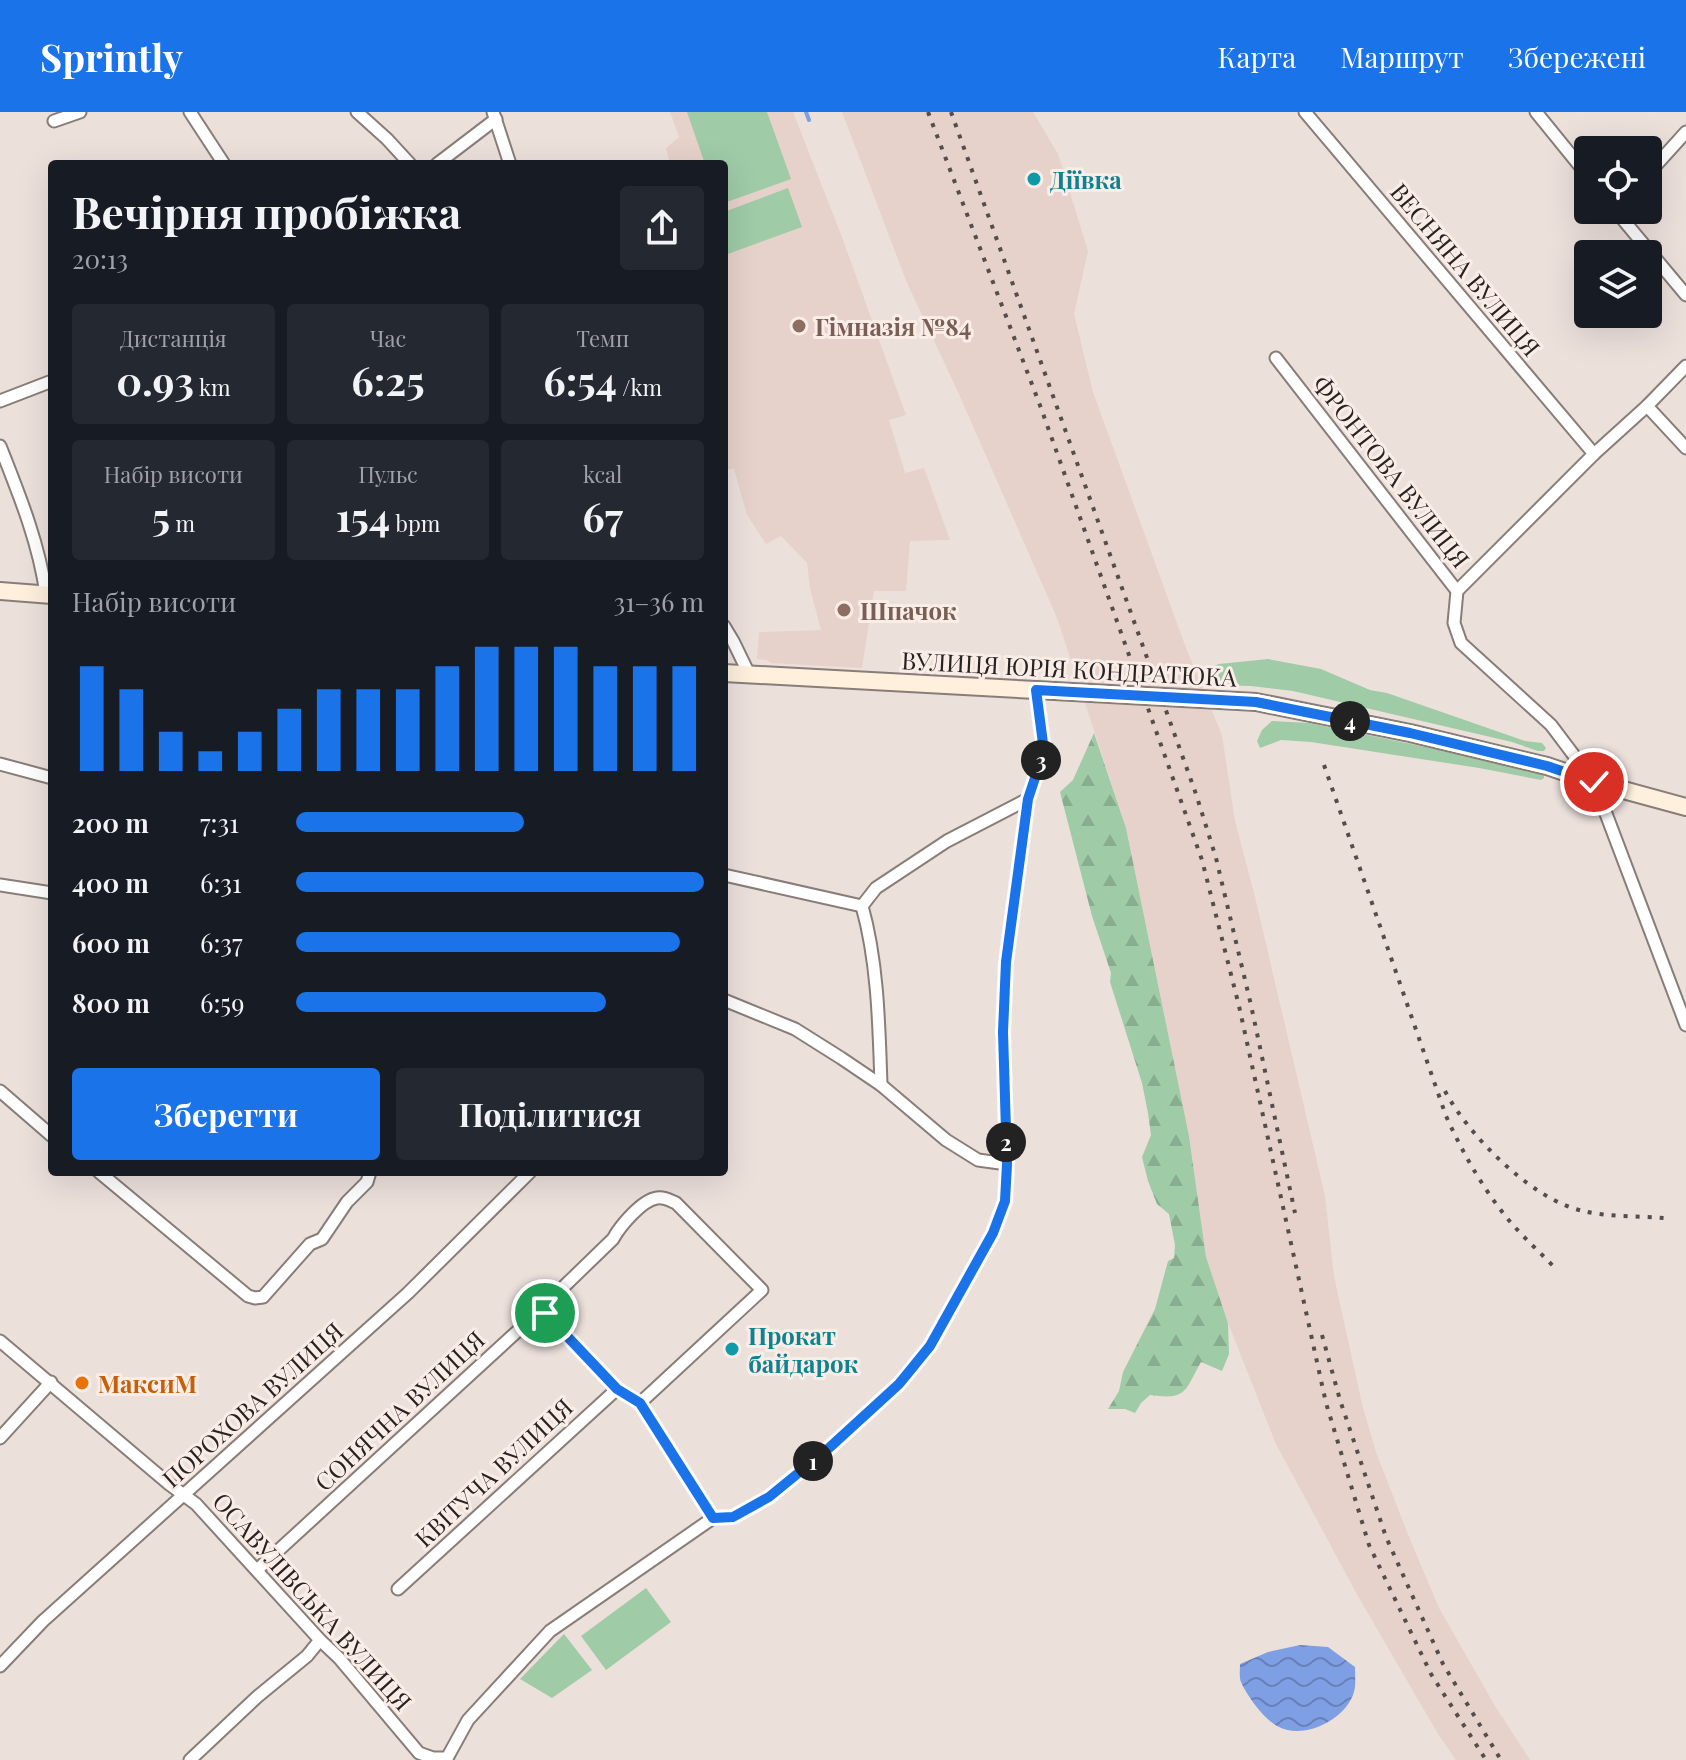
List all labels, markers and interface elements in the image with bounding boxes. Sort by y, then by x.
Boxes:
text: Sprintly [40,31,183,82]
text: Карта [1218,38,1296,75]
text: Маршрут [1340,38,1464,75]
text: Збережені [1508,38,1646,75]
map controls [1574,136,1662,328]
button: locate [1574,136,1662,224]
place label: Діївка [1050,163,1122,195]
marker: Діївка [1025,170,1043,188]
street label: ВЕСНЯНА ВУЛИЦЯ [1384,176,1548,362]
text: Вечірня пробіжка [72,181,461,240]
button: share [620,186,704,270]
button: layers [1574,240,1662,328]
text: 20:13 [72,241,128,276]
place label: Гімназія №84 [815,310,971,342]
marker: Гімназія №84 [790,317,808,335]
text: Дистанція [120,323,227,353]
text: Час [370,323,406,353]
text: Темп [576,323,629,353]
text: 0.93 [116,353,194,406]
text: 6:25 [351,353,425,406]
text: 6:54 [543,353,617,406]
street label: ФРОНТОВА ВУЛИЦЯ [1307,368,1477,574]
text: km [194,372,231,402]
text: /km [617,372,662,402]
text: Набір висоти [104,459,243,489]
text: Пульс [358,459,418,489]
text: kcal [583,459,622,489]
text: 5 [152,489,170,542]
text: 154 [336,489,390,542]
text: 67 [582,489,623,542]
text: m [170,508,195,538]
text: bpm [390,508,440,538]
text: Набір висоти [72,584,236,619]
text: 31–36 m [613,584,704,619]
place label: Шпачок [860,594,957,626]
marker: Шпачок [835,601,853,619]
street label: ВУЛИЦЯ ЮРІЯ КОНДРАТЮКА [901,643,1238,693]
pin: 4 [1330,701,1370,741]
text: 4 [1344,706,1356,736]
pin: 3 [1021,740,1061,780]
text: 3 [1036,745,1046,775]
pin [1560,748,1628,816]
icon: check [1572,760,1616,804]
text: 200 m [72,805,149,840]
text: 7:31 [200,805,239,840]
text: 400 m [72,865,149,900]
text: 6:31 [200,865,242,900]
text: 600 m [72,925,150,960]
text: 6:37 [200,925,243,960]
text: 800 m [72,985,150,1020]
text: 6:59 [200,985,244,1020]
button: Зберегти [72,1068,380,1160]
button: Поділитися [396,1068,704,1160]
pin: 2 [986,1122,1026,1162]
text: 2 [1000,1127,1012,1157]
pin [511,1279,579,1347]
icon: arrive [523,1291,567,1335]
street label: ПОРОХОВА ВУЛИЦЯ [155,1314,349,1494]
place label: Прокат байдарок [748,1319,858,1379]
street label: СОНЯЧНА ВУЛИЦЯ [307,1323,491,1497]
marker: Прокат байдарок [723,1340,741,1358]
place label: МаксиМ [98,1367,197,1399]
marker: МаксиМ [73,1374,91,1392]
street label: КВІТУЧА ВУЛИЦЯ [407,1391,579,1553]
pin: 1 [793,1441,833,1481]
text: 1 [809,1446,817,1476]
street label: ОСАВУЛІВСЬКА ВУЛИЦЯ [207,1485,419,1717]

